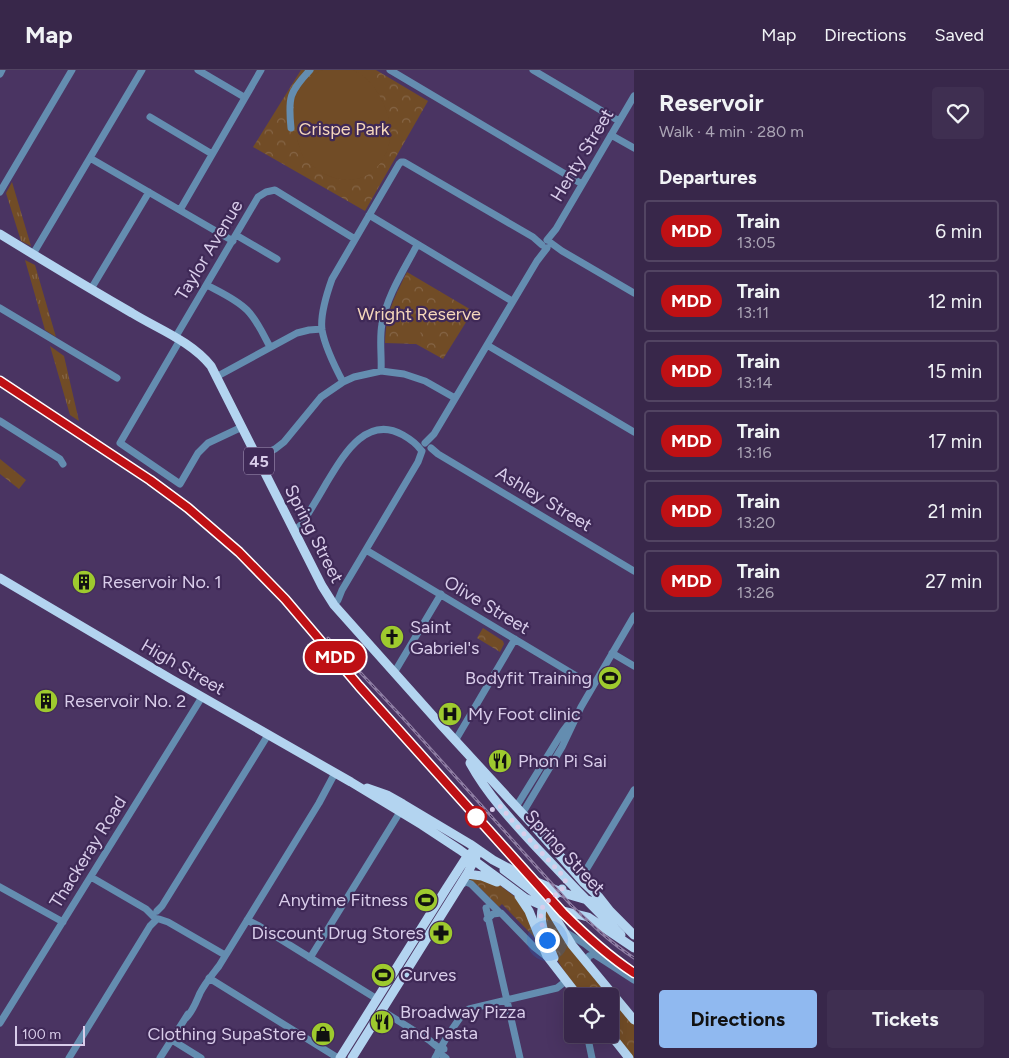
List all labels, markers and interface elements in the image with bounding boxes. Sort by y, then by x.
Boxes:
text: Map [25,20,73,49]
text: Map [761,24,796,46]
text: Directions [824,24,906,46]
text: Saved [934,24,984,46]
button: heart [932,87,984,139]
text: Reservoir [659,88,764,117]
street label: Henty Street [546,104,618,205]
park label: Crispe Park [299,118,390,140]
text: Walk · 4 min · 280 m [659,122,804,141]
text: Departures [659,166,757,189]
street label: Taylor Avenue [170,196,248,304]
text: Train [737,210,780,233]
text: MDD [671,220,712,242]
text: 6 min [935,220,982,243]
text: 13:05 [737,233,775,252]
text: Train [737,280,780,303]
text: MDD [671,290,712,312]
text: 12 min [928,290,982,313]
park label: Wright Reserve [357,303,481,325]
text: 13:11 [737,303,769,322]
text: Train [737,350,780,373]
text: MDD [671,360,712,382]
text: 15 min [927,360,982,383]
text: 13:14 [737,373,773,392]
text: Train [737,420,780,443]
text: MDD [671,430,712,452]
text: 17 min [928,430,982,453]
text: 13:16 [737,443,772,462]
road number: 45 [244,448,274,474]
street label: Ashley Street [492,462,596,536]
street label: Spring Street [280,481,348,587]
text: Train [737,490,780,513]
text: MDD [671,500,712,522]
text: 21 min [928,500,982,523]
text: 13:20 [737,513,775,532]
text: Train [737,560,780,583]
building icon: Reservoir No. 1 [71,569,97,595]
text: MDD [671,570,712,592]
text: 27 min [925,570,982,593]
place label: Reservoir No. 1 [102,571,222,593]
street label: Olive Street [440,571,534,639]
text: 13:26 [737,583,774,602]
place label: Saint Gabriel's [410,616,479,659]
church icon: Saint Gabriel's [379,624,405,650]
street label: High Street [137,634,229,700]
line badge: MDD [306,641,364,673]
text: MDD [315,646,355,668]
sports icon: Bodyfit Training [597,665,623,691]
place label: Bodyfit Training [465,667,592,689]
building icon: Reservoir No. 2 [33,688,59,714]
place label: Reservoir No. 2 [64,690,186,712]
hospital icon: My Foot clinic [437,701,463,727]
place label: My Foot clinic [468,703,581,725]
restaurant icon: Phon Pi Sai [487,748,513,774]
place label: Phon Pi Sai [518,750,607,772]
street label: Thackeray Road [45,792,131,912]
street label: Spring Street [520,805,610,899]
unlabelled marker [465,806,487,828]
sports icon: Anytime Fitness [413,887,439,913]
place label: Anytime Fitness [278,889,408,911]
pharmacy icon: Discount Drug Stores [428,920,454,946]
place label: Discount Drug Stores [251,922,424,944]
your location [535,928,560,953]
sports icon: Curves [370,962,396,988]
place label: Curves [400,964,456,986]
map controls [564,988,619,1043]
button: locate [564,988,619,1043]
button: Directions [659,990,817,1048]
button: Tickets [827,990,984,1048]
place label: Broadway Pizza and Pasta [400,1001,526,1044]
restaurant icon: Broadway Pizza and Pasta [369,1009,395,1035]
shop icon: Clothing SupaStore [310,1021,336,1047]
scale bar [15,1023,85,1046]
place label: Clothing SupaStore [147,1023,306,1045]
text: 100 m [22,1026,61,1043]

